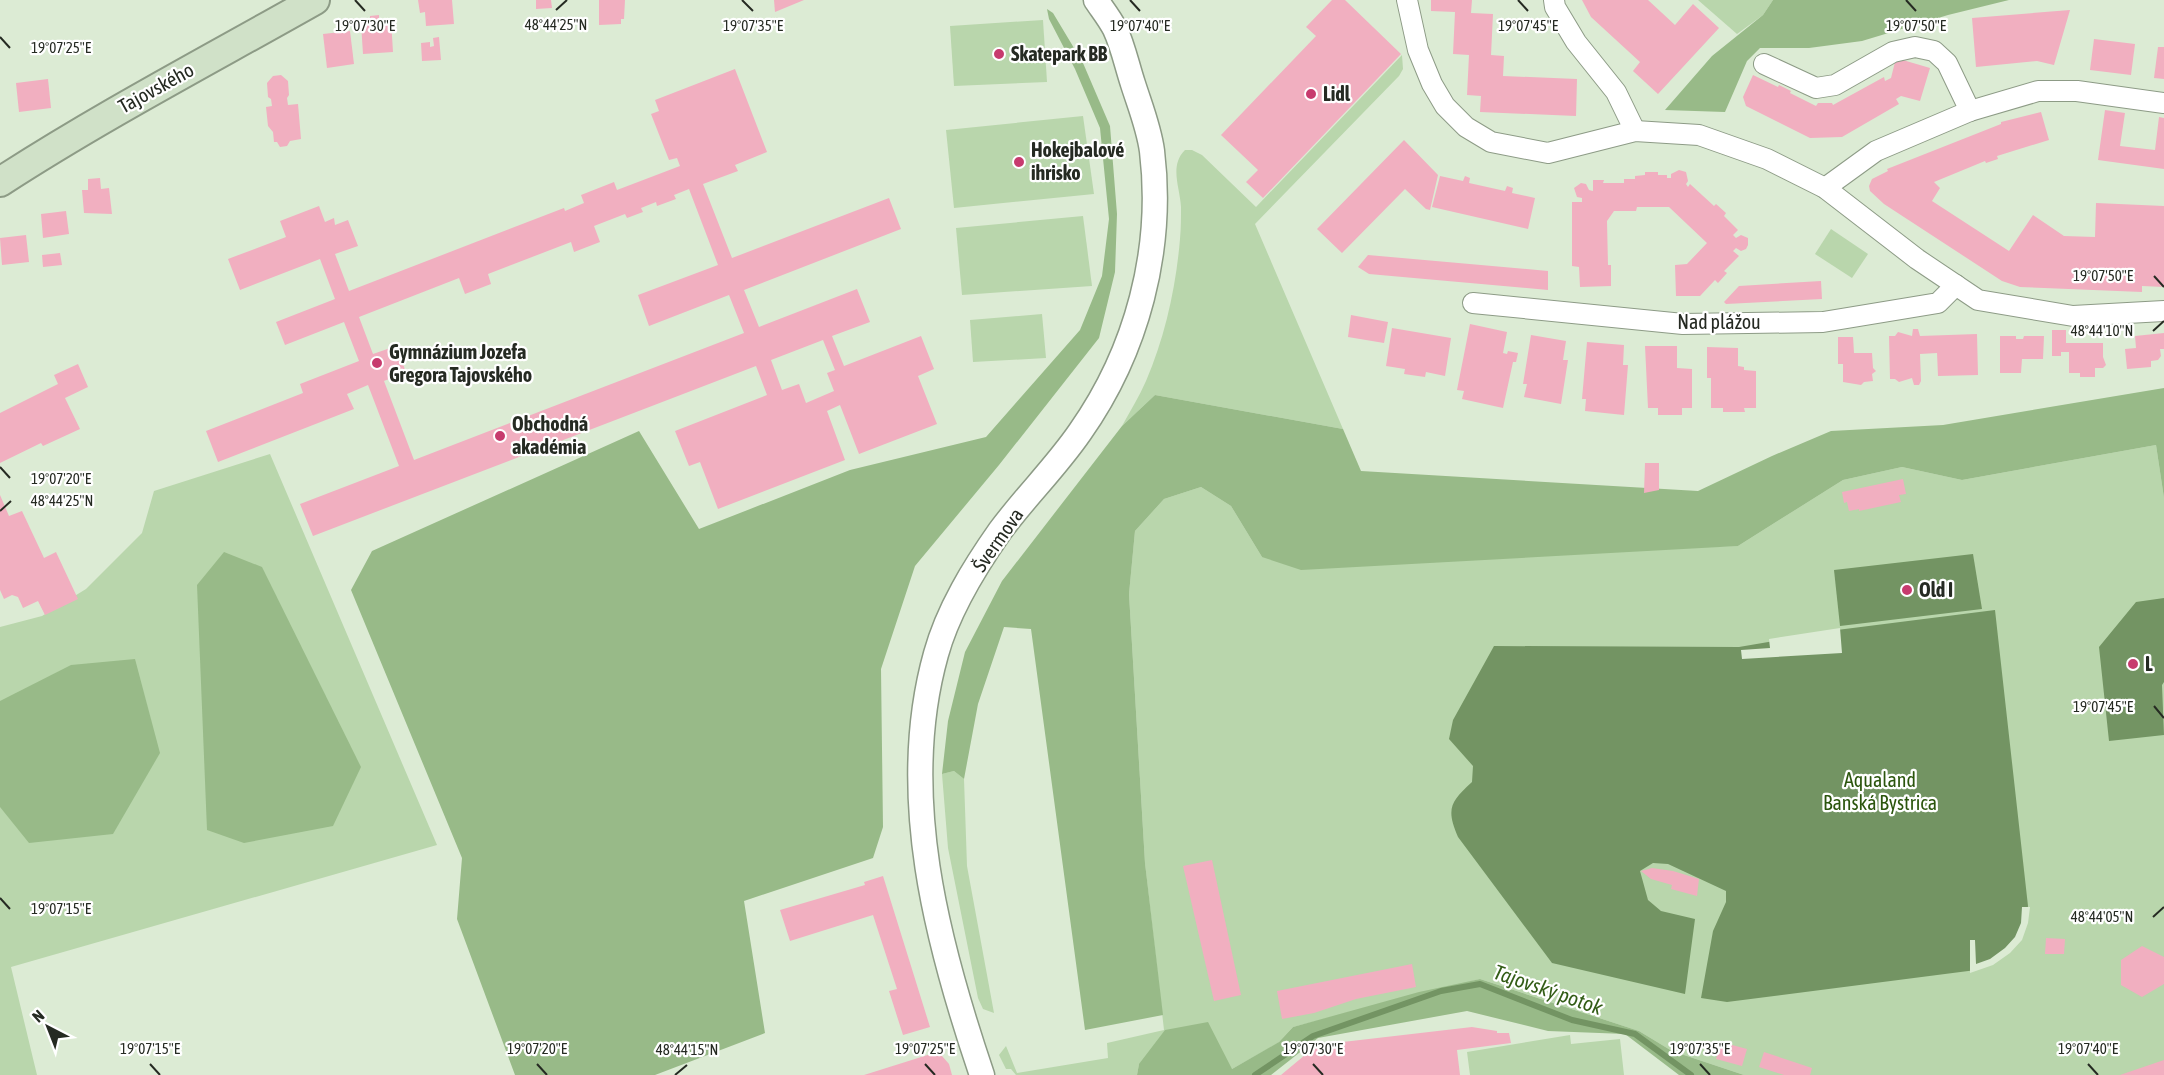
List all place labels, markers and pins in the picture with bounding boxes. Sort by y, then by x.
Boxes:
place label: Skatepark BB [1011,42,1108,65]
marker: Skatepark BB [992,47,1006,61]
place label: Lidl [1323,82,1351,105]
marker: Lidl [1304,87,1318,101]
place label: Hokejbalové ihrisko [1031,138,1124,184]
marker: Hokejbalové ihrisko [1012,155,1026,169]
place label: Gymnázium Jozefa Gregora Tajovského [389,340,532,386]
marker: Gymnázium Jozefa Gregora Tajovského [370,356,384,370]
place label: Obchodná akadémia [512,412,588,458]
marker: Obchodná akadémia [493,429,507,443]
place label: Old I [1919,578,1953,601]
marker: Old I [1900,583,1914,597]
place label: L [2145,652,2153,675]
marker: L [2126,657,2140,671]

